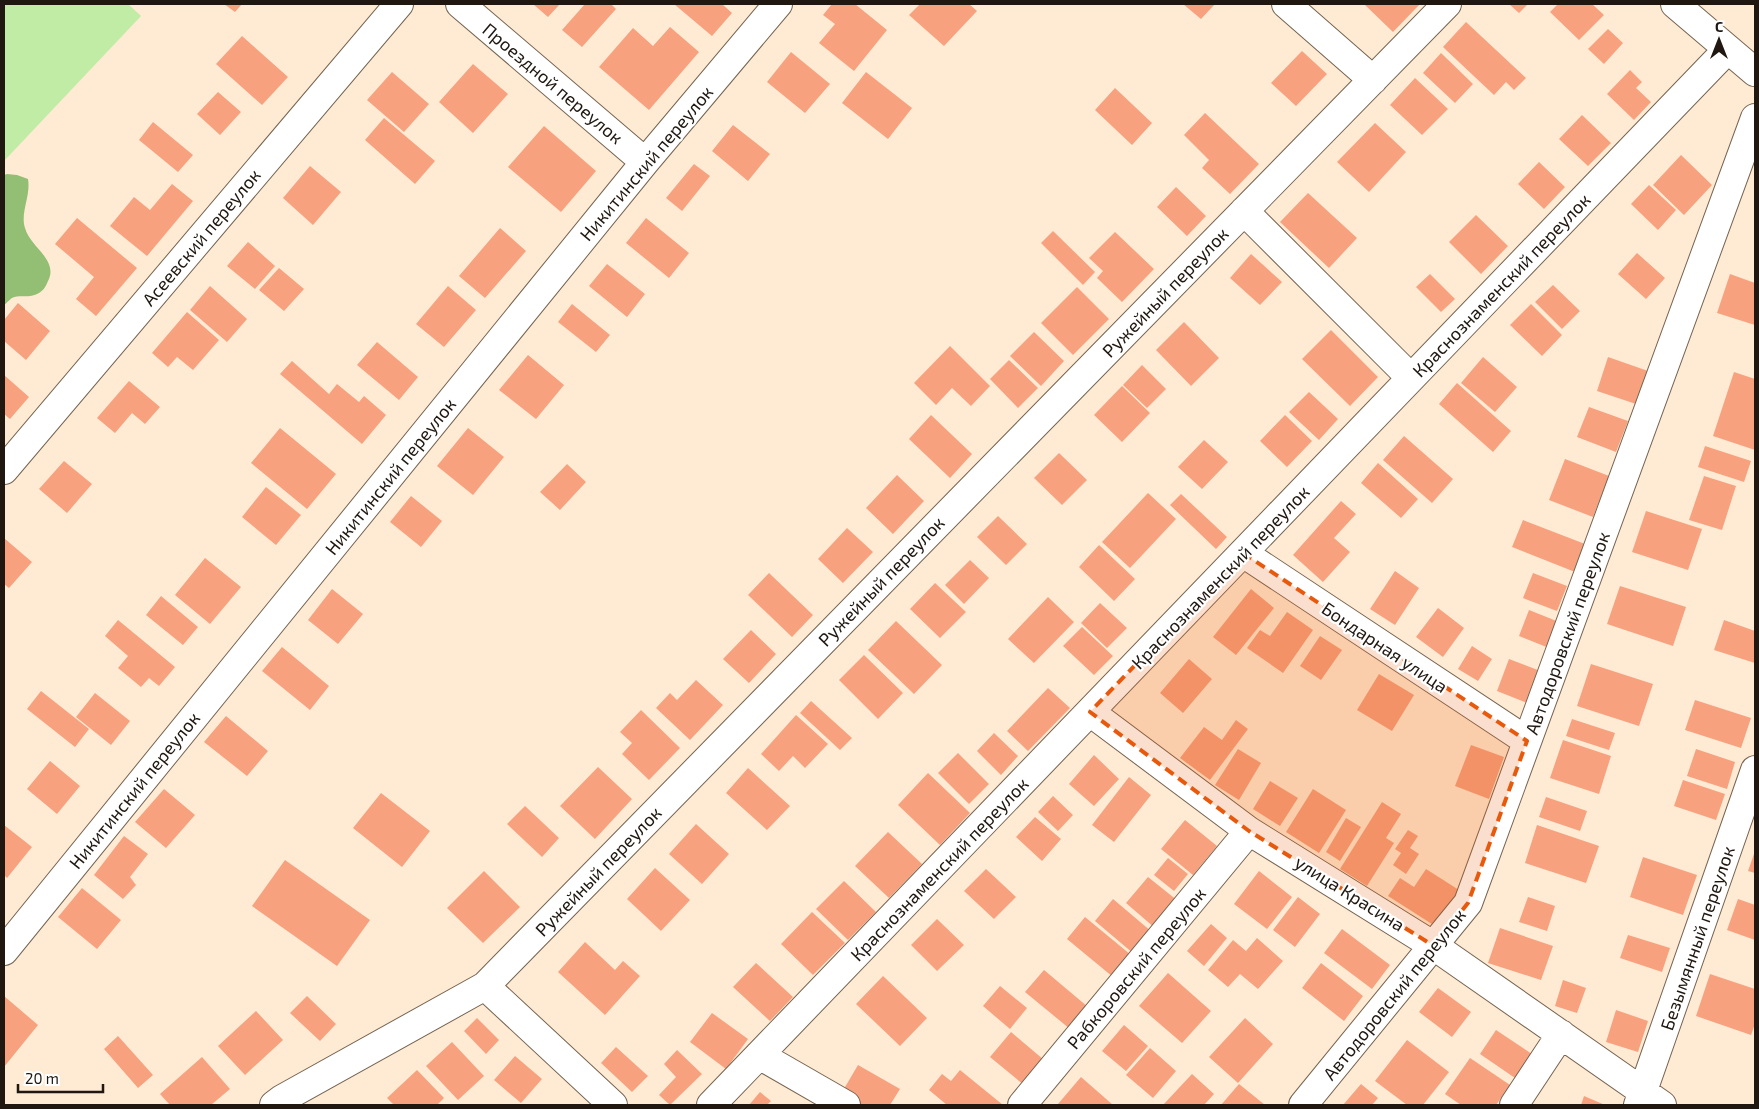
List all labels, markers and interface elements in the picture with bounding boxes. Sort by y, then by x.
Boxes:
north arrow [1694,15,1744,65]
street label: Проездной переулок [478,18,628,148]
text: С [1715,18,1723,35]
street label: Никитинский переулок [575,81,717,245]
street label: Асеевский переулок [137,164,265,310]
street label: Краснознаменский переулок [1407,188,1595,381]
street label: Ружейный переулок [1097,222,1233,361]
street label: Никитинский переулок [320,393,460,559]
street label: Краснознаменский переулок [1126,480,1314,673]
street label: Ружейный переулок [813,511,949,650]
street label: Автодоровский переулок [1520,528,1614,737]
street label: Бондарная улица [1318,597,1452,697]
street label: Никитинский переулок [64,707,204,873]
street label: Краснознаменский переулок [845,772,1033,965]
street label: Ружейный переулок [530,801,666,940]
street label: Безымянный переулок [1655,843,1739,1033]
street label: улица Красина [1291,850,1409,936]
street label: Рабкоровский переулок [1062,882,1210,1053]
street label: Автодоровский переулок [1318,904,1470,1084]
scale bar [18,1062,102,1094]
text: 20 m [25,1069,59,1087]

